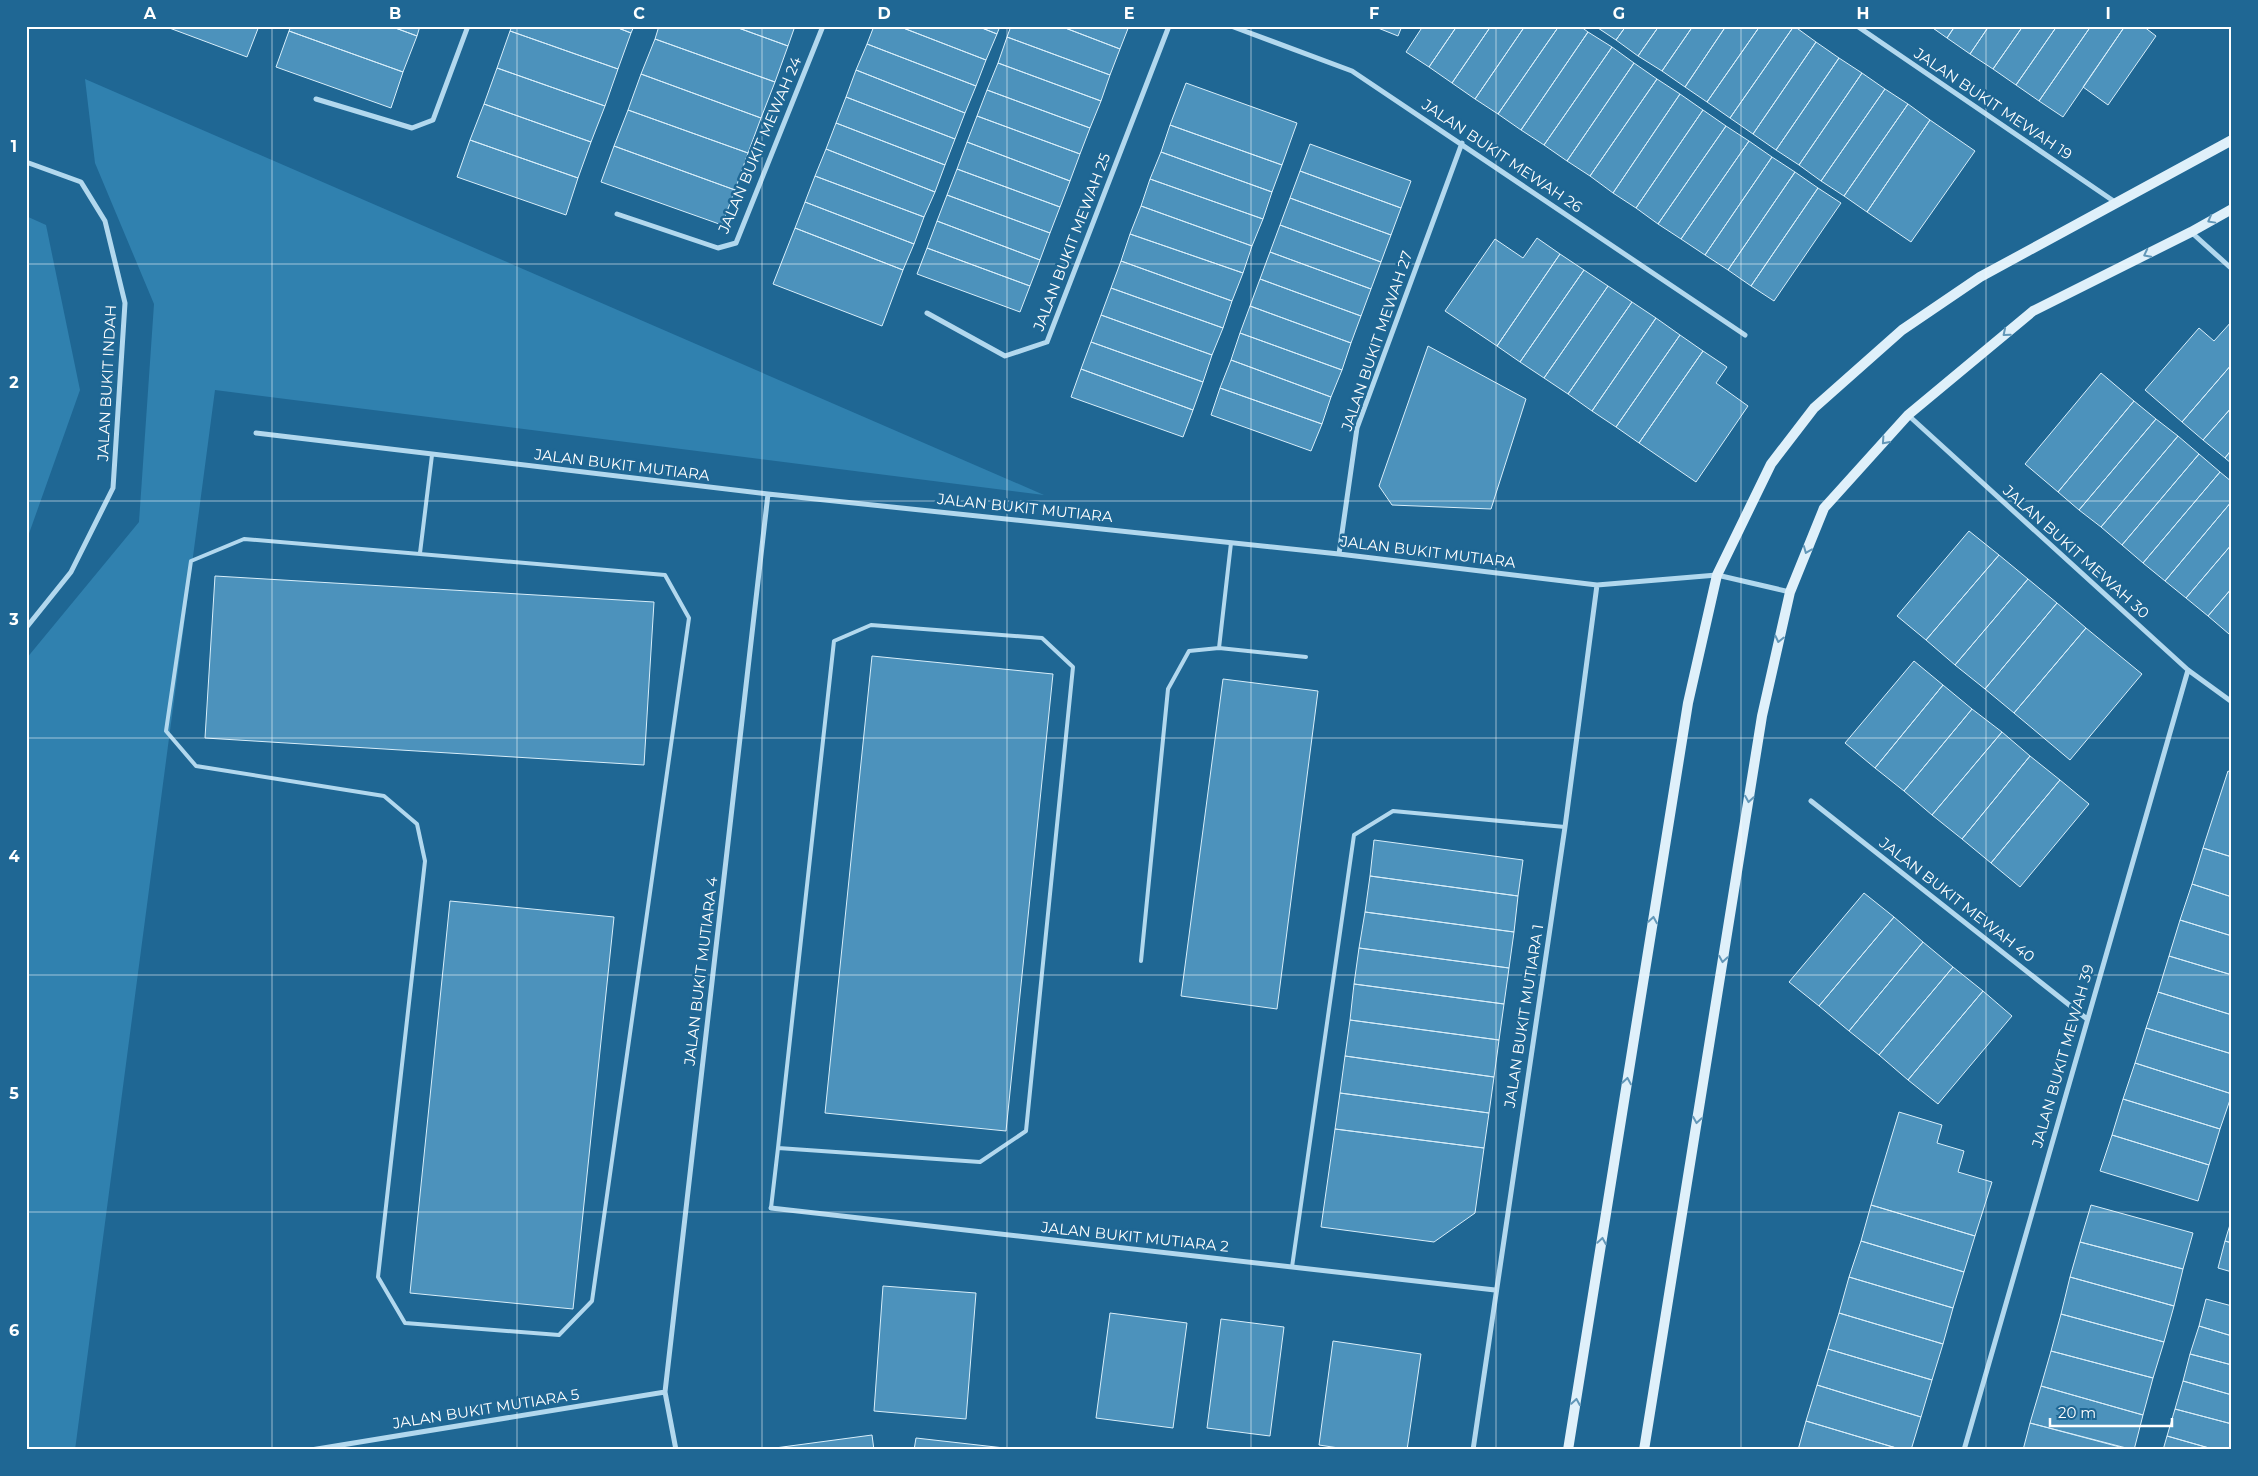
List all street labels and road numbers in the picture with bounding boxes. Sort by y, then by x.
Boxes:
street label: JALAN BUKIT MEWAH 19 [1910,43,2076,164]
street label: JALAN BUKIT MEWAH 24 [713,54,805,237]
street label: JALAN BUKIT MEWAH 26 [1418,94,1586,216]
street label: JALAN BUKIT MEWAH 25 [1028,150,1114,334]
street label: JALAN BUKIT MEWAH 27 [1336,248,1416,434]
street label: JALAN BUKIT INDAH [93,304,120,463]
street label: JALAN BUKIT MUTIARA [532,444,711,485]
street label: JALAN BUKIT MEWAH 30 [1999,480,2153,622]
street label: JALAN BUKIT MUTIARA [935,489,1114,526]
street label: JALAN BUKIT MUTIARA [1338,531,1517,572]
street label: JALAN BUKIT MEWAH 40 [1875,832,2039,966]
street label: JALAN BUKIT MUTIARA 4 [679,875,722,1067]
street label: JALAN BUKIT MUTIARA 1 [1499,923,1547,1110]
street label: JALAN BUKIT MEWAH 39 [2027,962,2098,1151]
street label: JALAN BUKIT MUTIARA 2 [1039,1217,1230,1256]
street label: JALAN BUKIT MUTIARA 5 [390,1384,581,1433]

